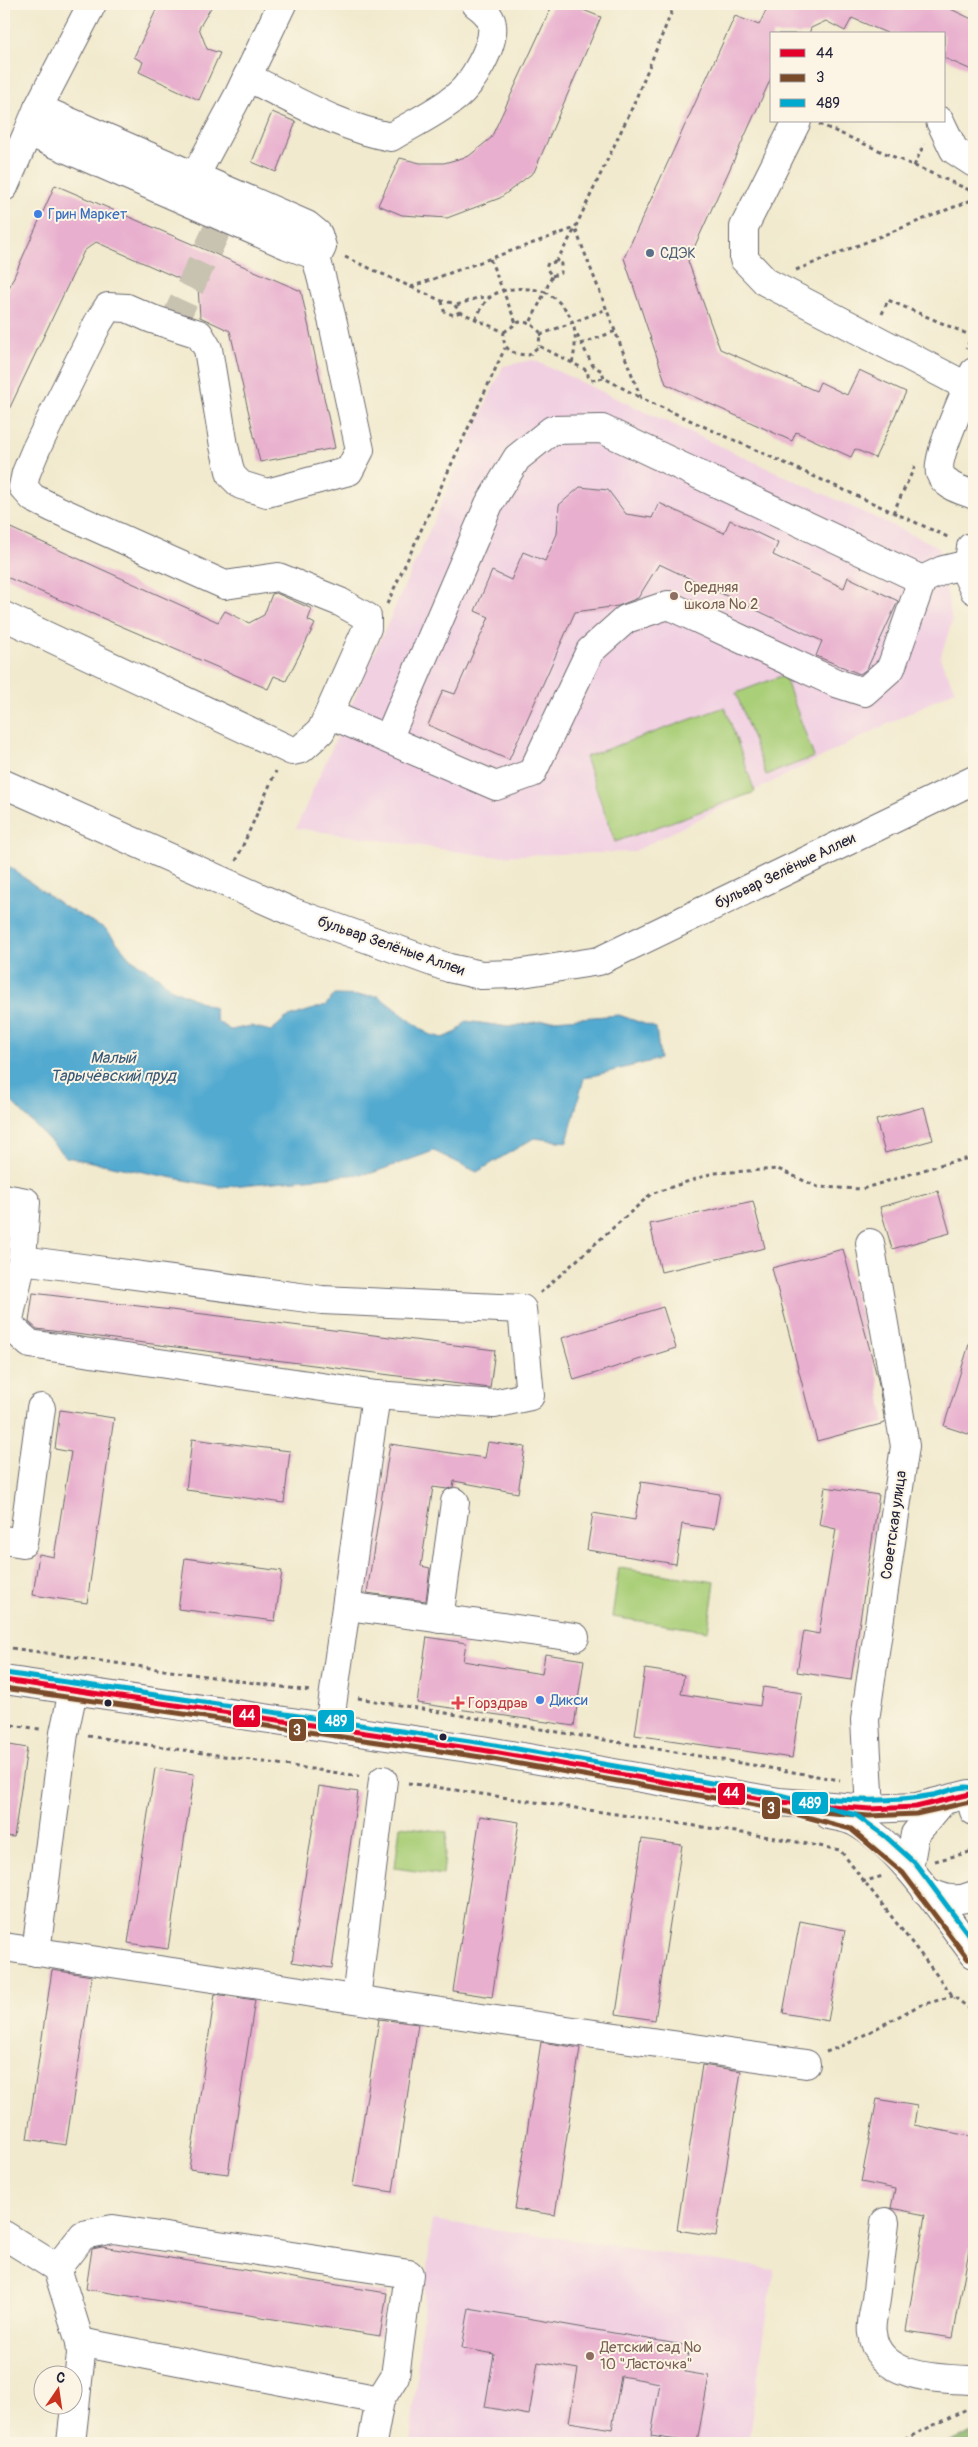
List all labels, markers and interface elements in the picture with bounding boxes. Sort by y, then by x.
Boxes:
legend [770,32,946,122]
text: 44 [816,44,834,63]
text: 3 [816,68,824,87]
text: 489 [816,94,840,113]
place label: Грин Маркет [48,205,128,224]
marker: Грин Маркет [32,208,44,220]
place label: СДЭК [660,244,696,263]
marker: СДЭК [644,247,656,259]
place label: Средняя школа № 2 [684,578,758,614]
marker: Средняя школа № 2 [668,590,680,602]
street label: бульвар Зелёные Аллеи [712,829,859,913]
street label: бульвар Зелёные Аллеи [315,912,467,980]
water label: Малый Тарычёвский пруд [50,1048,177,1086]
street label: Советская улица [877,1469,911,1581]
place label: Дикси [549,1691,588,1710]
place label: Горздрав [468,1694,528,1713]
marker: Дикси [534,1694,546,1706]
marker: Горздрав [452,1697,464,1709]
unlabelled marker [103,1698,113,1708]
line badge: 44 [232,1704,261,1728]
text: 44 [239,1707,256,1724]
line badge: 489 [317,1709,355,1733]
text: 489 [325,1713,347,1730]
line badge: 3 [288,1718,307,1742]
text: 3 [293,1722,301,1739]
unlabelled marker [438,1732,448,1742]
line badge: 44 [717,1782,746,1806]
text: 44 [723,1785,740,1802]
line badge: 489 [791,1791,829,1815]
text: 489 [799,1795,821,1812]
line badge: 3 [761,1796,781,1820]
text: 3 [767,1800,775,1817]
place label: Детский сад № 10 "Ласточка" [599,2338,701,2374]
marker: Детский сад № 10 "Ласточка" [584,2350,596,2362]
north arrow [32,2364,82,2414]
text: С [55,2369,67,2387]

